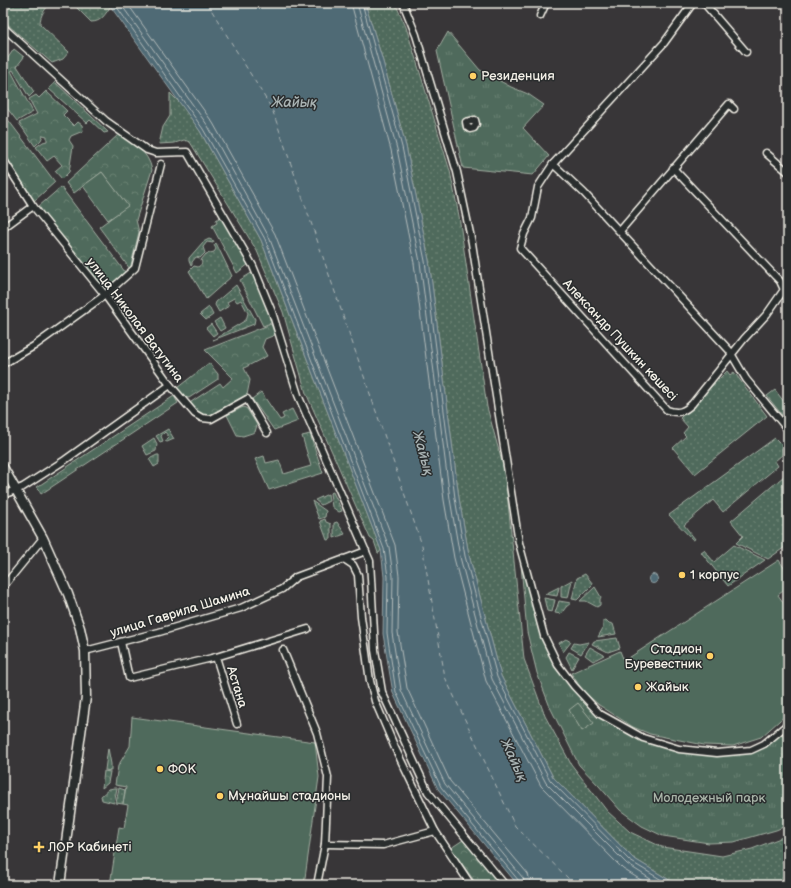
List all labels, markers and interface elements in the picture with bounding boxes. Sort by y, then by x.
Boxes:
place label: Резиденция [481,68,555,84]
marker: Резиденция [468,71,478,81]
water label: Жайық [270,94,318,111]
street label: улица Николая Ватутина [83,255,187,386]
street label: Александр Пушкин көшесі [559,275,681,404]
water label: Жайық [409,428,437,478]
place label: 1 корпус [690,567,740,583]
marker: 1 корпус [677,570,687,580]
street label: улица Гаврила Шамина [108,583,252,641]
place label: Стадион Буревестник [624,641,702,672]
marker: Стадион Буревестник [705,651,715,661]
street label: Астана [223,663,251,710]
place label: Жайык [646,679,689,695]
marker: Жайык [633,682,643,692]
water label: Жайық [497,735,531,785]
place label: ФОК [168,761,196,777]
marker: ФОК [155,764,165,774]
place label: Мұнайшы стадионы [228,788,351,804]
park label: Молодежный парк [653,790,765,806]
marker: Мұнайшы стадионы [215,791,225,801]
place label: ЛОР Кабинетi [47,839,131,855]
marker: ЛОР Кабинетi [33,841,45,853]

